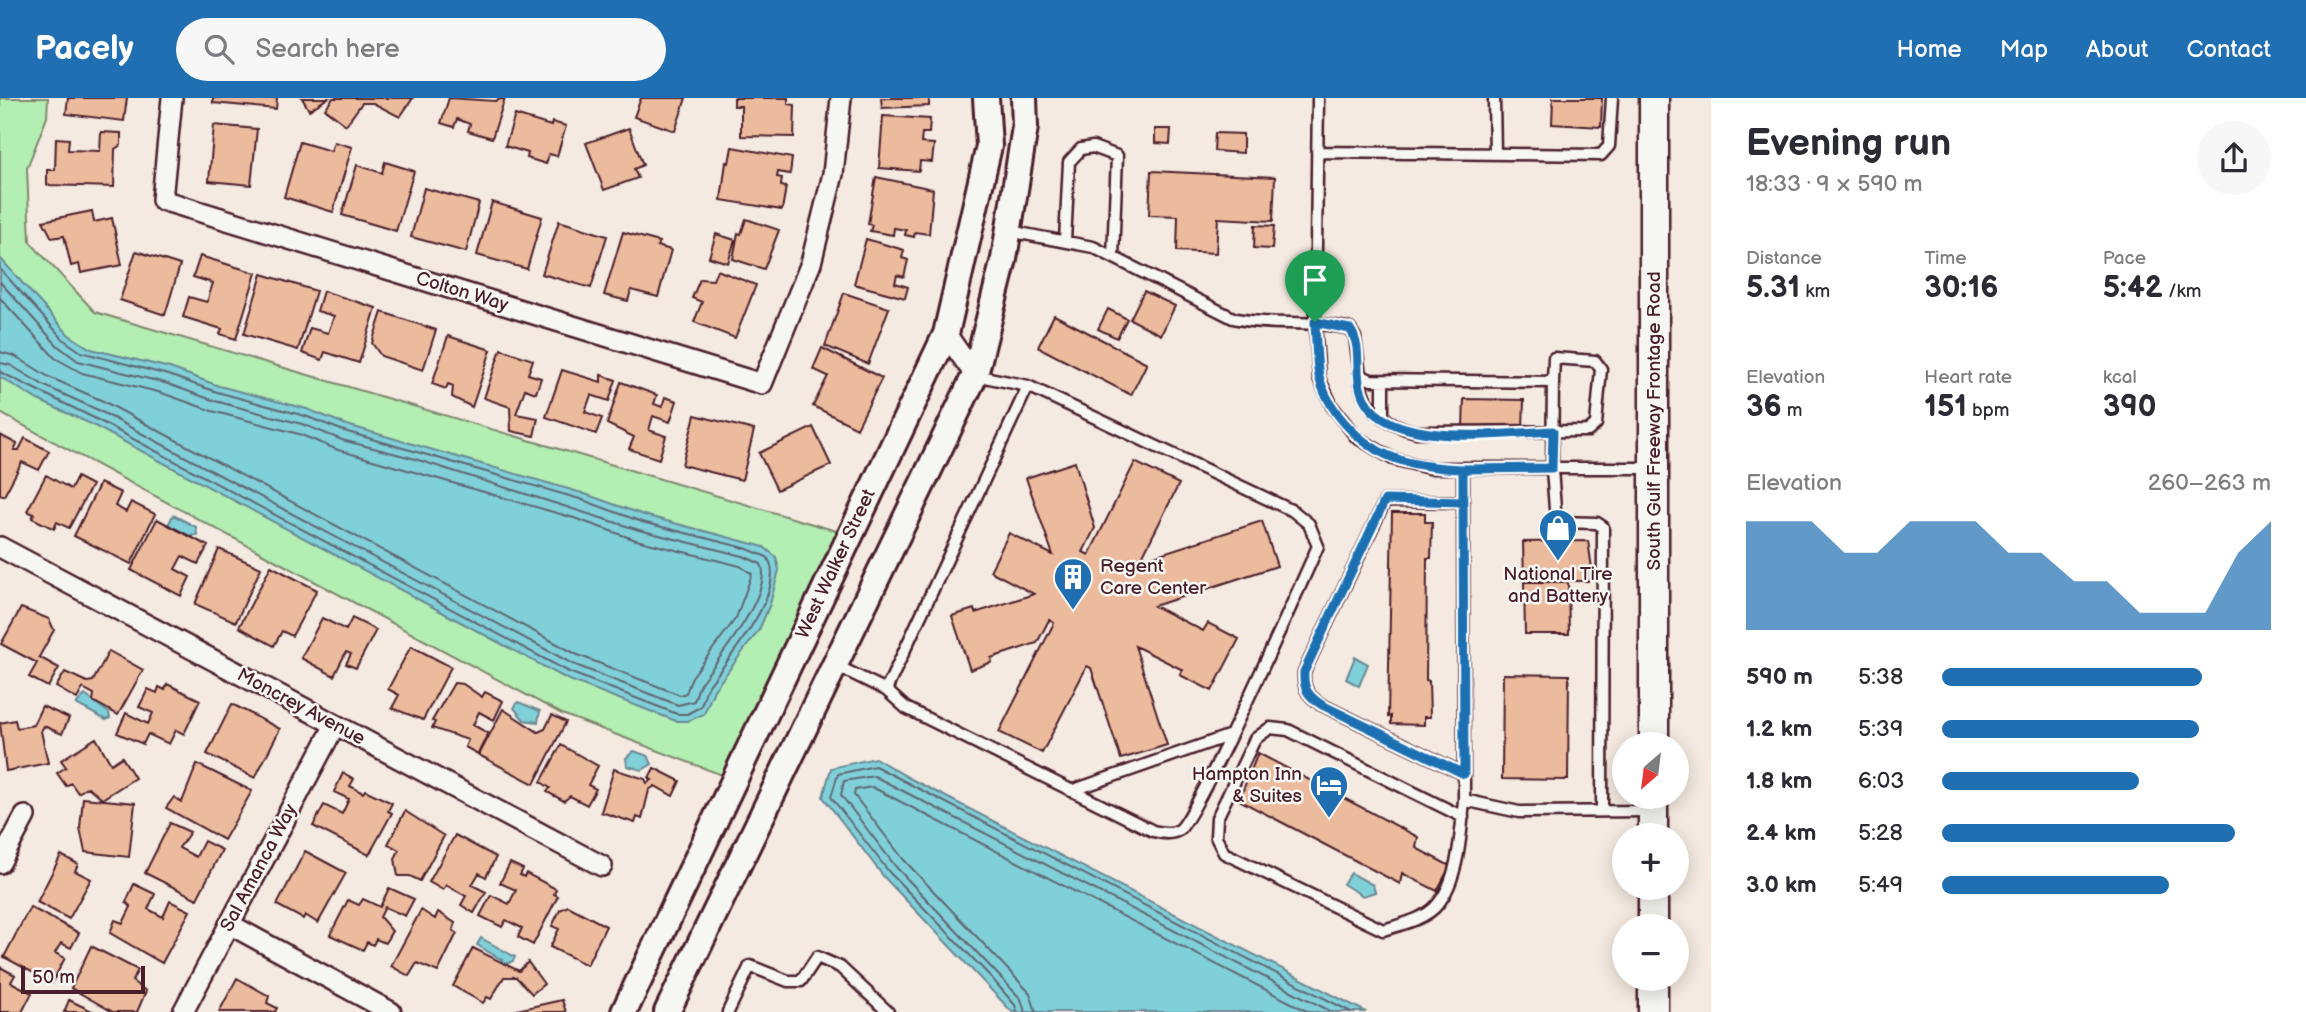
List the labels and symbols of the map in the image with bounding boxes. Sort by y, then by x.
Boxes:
pin [1285,250,1345,322]
street label: Colton Way [413,267,511,317]
street label: South Gulf Freeway Frontage Road [1643,271,1666,571]
street label: West Walker Street [791,485,881,642]
shop icon: National Tire and Battery [1537,507,1579,562]
place label: Regent Care Center [1100,555,1207,600]
building icon: Regent Care Center [1052,556,1094,611]
place label: National Tire and Battery [1503,563,1613,608]
street label: Moncrey Avenue [233,664,369,750]
north arrow [1612,732,1689,808]
place label: Hampton Inn & Suites [1192,763,1302,808]
hotel icon: Hampton Inn & Suites [1308,764,1350,819]
street label: Sal Amanca Way [216,800,302,936]
scale bar [21,963,145,995]

